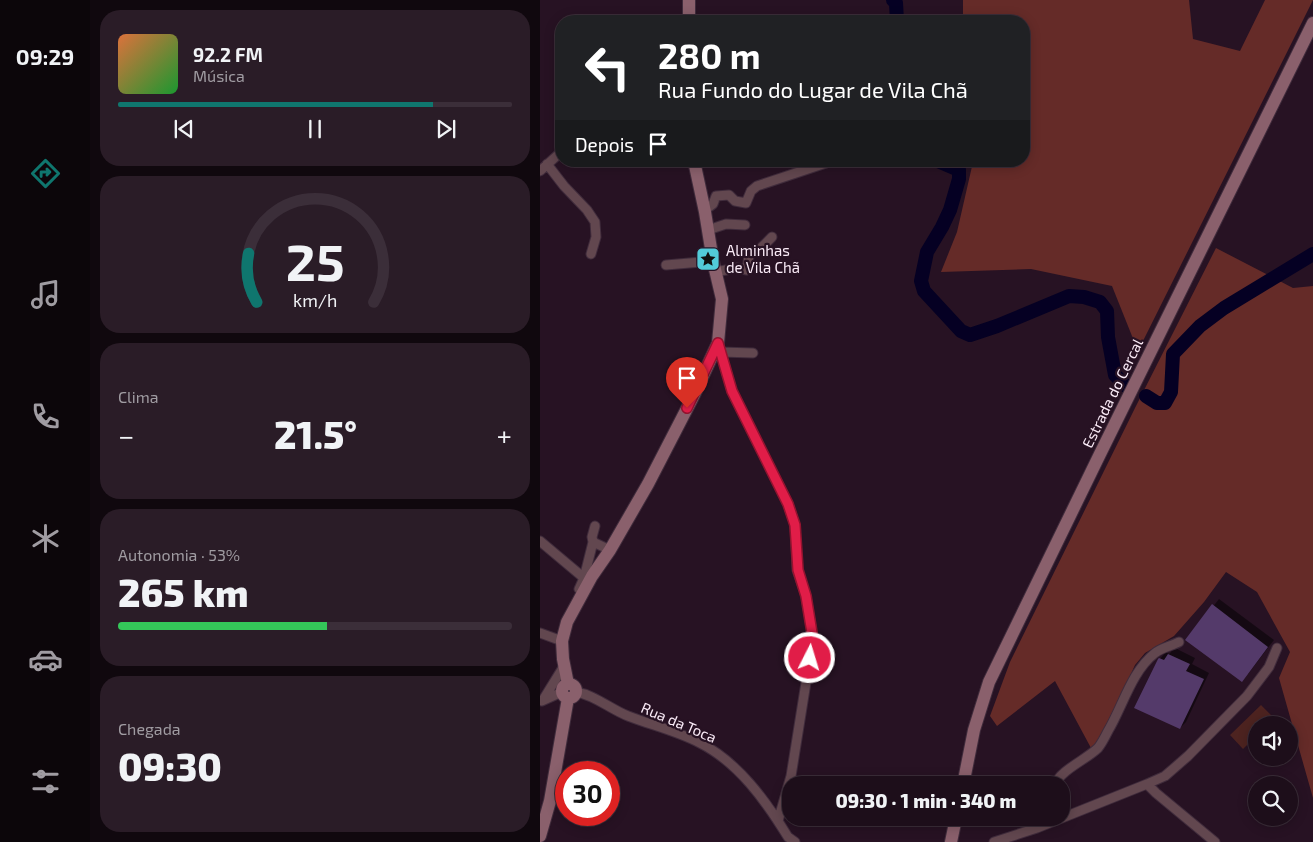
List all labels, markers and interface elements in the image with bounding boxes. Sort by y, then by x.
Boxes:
text: 280 m [658,34,761,76]
icon: left [575,35,640,100]
text: 09:29 [16,43,74,69]
text: 92.2 FM [193,43,263,66]
text: Música [193,66,245,85]
text: Rua Fundo do Lugar de Vila Chã [658,76,968,102]
icon: previous [170,115,198,143]
icon: pause [301,115,329,143]
icon: next [432,115,460,143]
icon: arrive [644,130,672,158]
text: Depois [575,133,634,156]
icon: directions [28,156,63,191]
text: 25 [286,229,344,291]
place label: Alminhas de Vila Chã [726,241,800,276]
place icon: Alminhas de Vila Chã [695,246,721,272]
icon: music [28,277,63,312]
text: km/h [293,289,337,311]
street label: Estrada do Cercal [1078,335,1146,450]
pin [666,357,708,408]
icon: arrive [673,364,701,392]
text: Clima [118,387,159,406]
icon: phone [28,399,63,434]
text: 21.5° [274,411,357,457]
text: − [118,418,134,452]
text: + [497,418,512,452]
icon: climate [28,521,63,556]
text: Autonomia · 53% [118,545,240,564]
text: 265 km [118,569,249,615]
position arrow [783,631,835,683]
icon: car [28,642,63,677]
street label: Rua da Toca [638,698,720,746]
map controls [1248,716,1298,826]
button: sound [1248,716,1298,766]
text: Chegada [118,719,181,738]
text: 09:30 [118,743,222,789]
speed limit sign: 30 [555,761,620,826]
icon: filters [28,764,63,799]
button: search [1248,776,1298,826]
text: 09:30 · 1 min · 340 m [836,789,1016,812]

